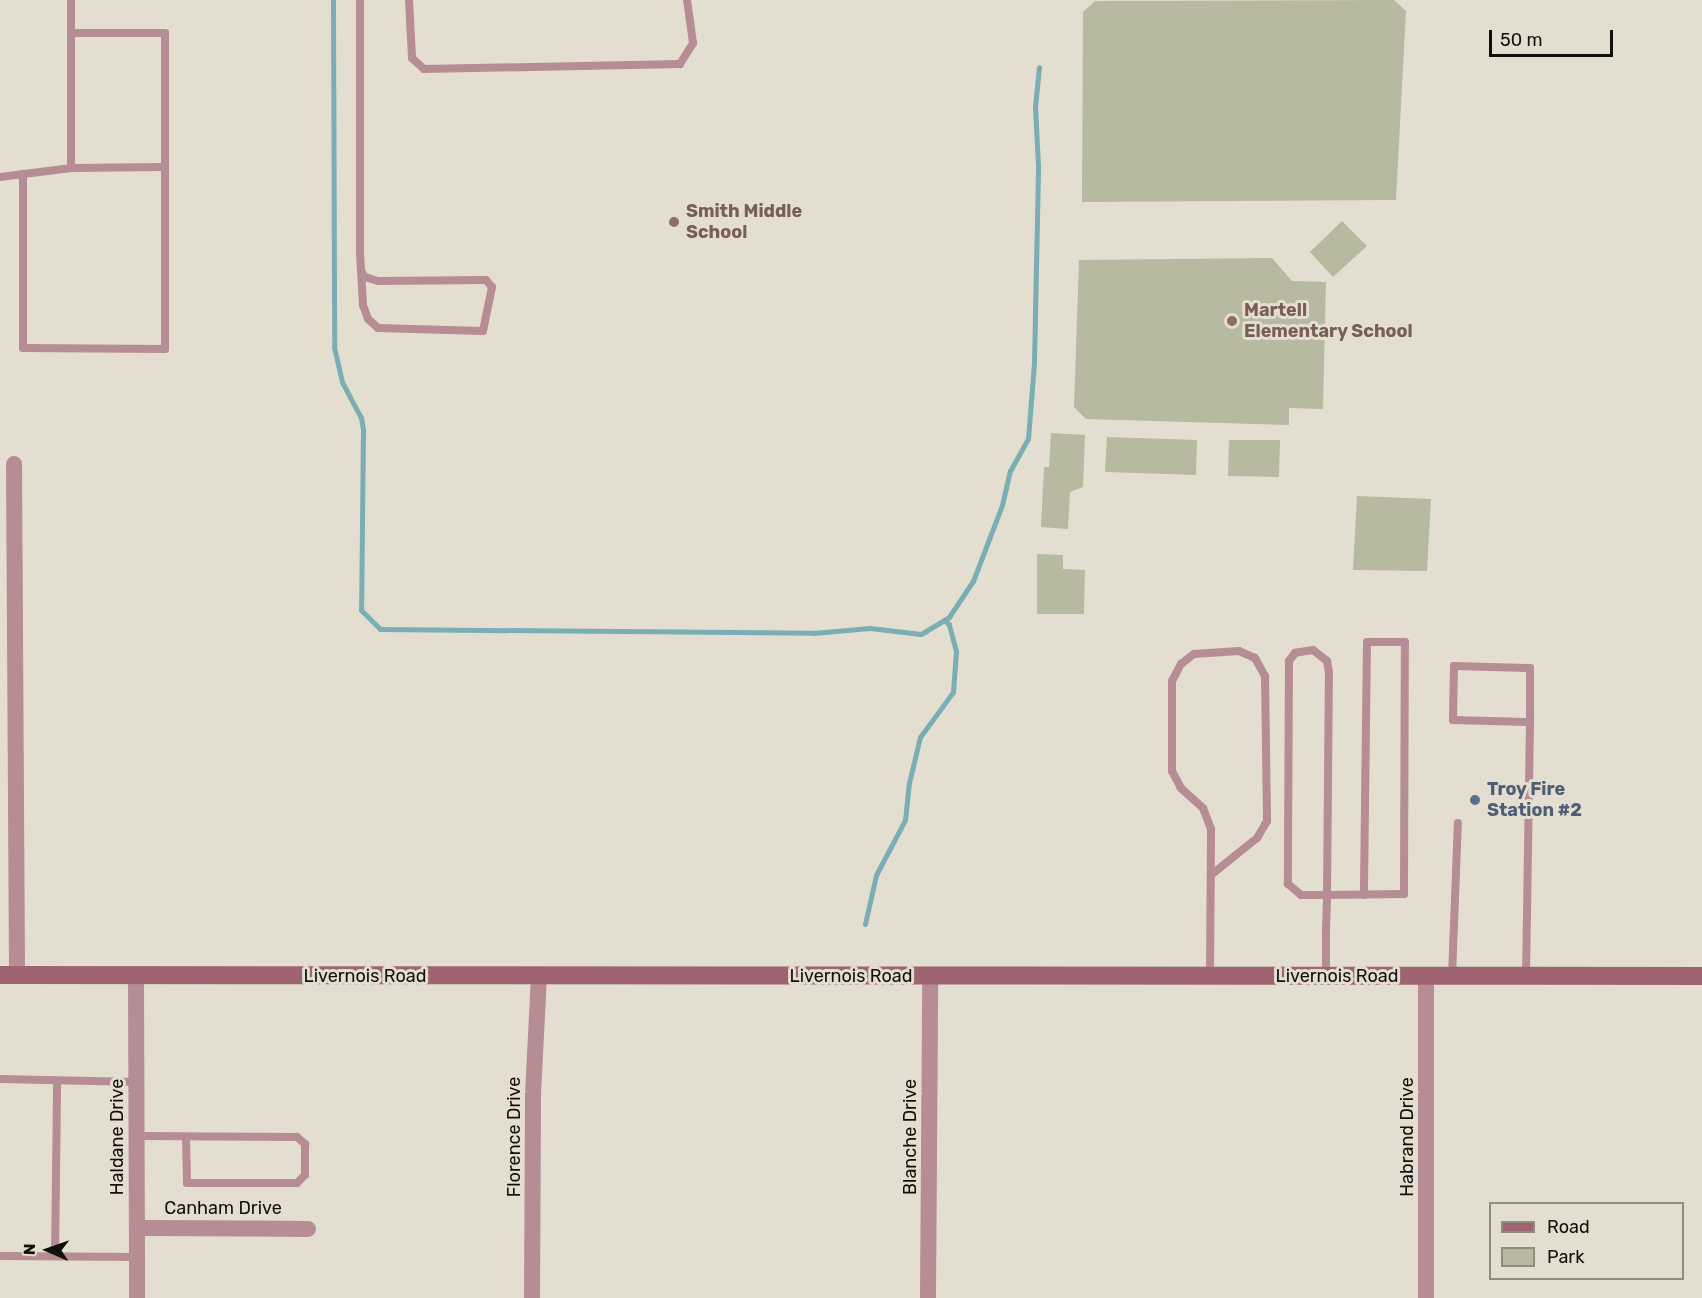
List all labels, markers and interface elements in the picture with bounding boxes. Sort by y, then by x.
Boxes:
scale bar [1492,18,1616,56]
text: 50 m [1500,29,1543,51]
place label: Smith Middle School [686,201,802,244]
marker: Smith Middle School [667,215,681,229]
place label: Martell Elementary School [1244,300,1413,342]
marker: Martell Elementary School [1225,314,1239,328]
place label: Troy Fire Station #2 [1487,779,1582,822]
marker: Troy Fire Station #2 [1468,793,1482,807]
street label: Livernois Road [304,965,426,987]
street label: Livernois Road [790,965,912,987]
street label: Livernois Road [1276,965,1398,987]
street label: Florence Drive [503,1077,525,1197]
street label: Habrand Drive [1396,1077,1418,1197]
street label: Haldane Drive [106,1079,128,1195]
street label: Blanche Drive [899,1079,921,1195]
street label: Canham Drive [164,1197,282,1219]
legend [1489,1202,1684,1280]
text: Road [1547,1216,1590,1238]
north arrow [18,1220,78,1280]
text: N [20,1243,39,1255]
text: Park [1547,1246,1584,1268]

